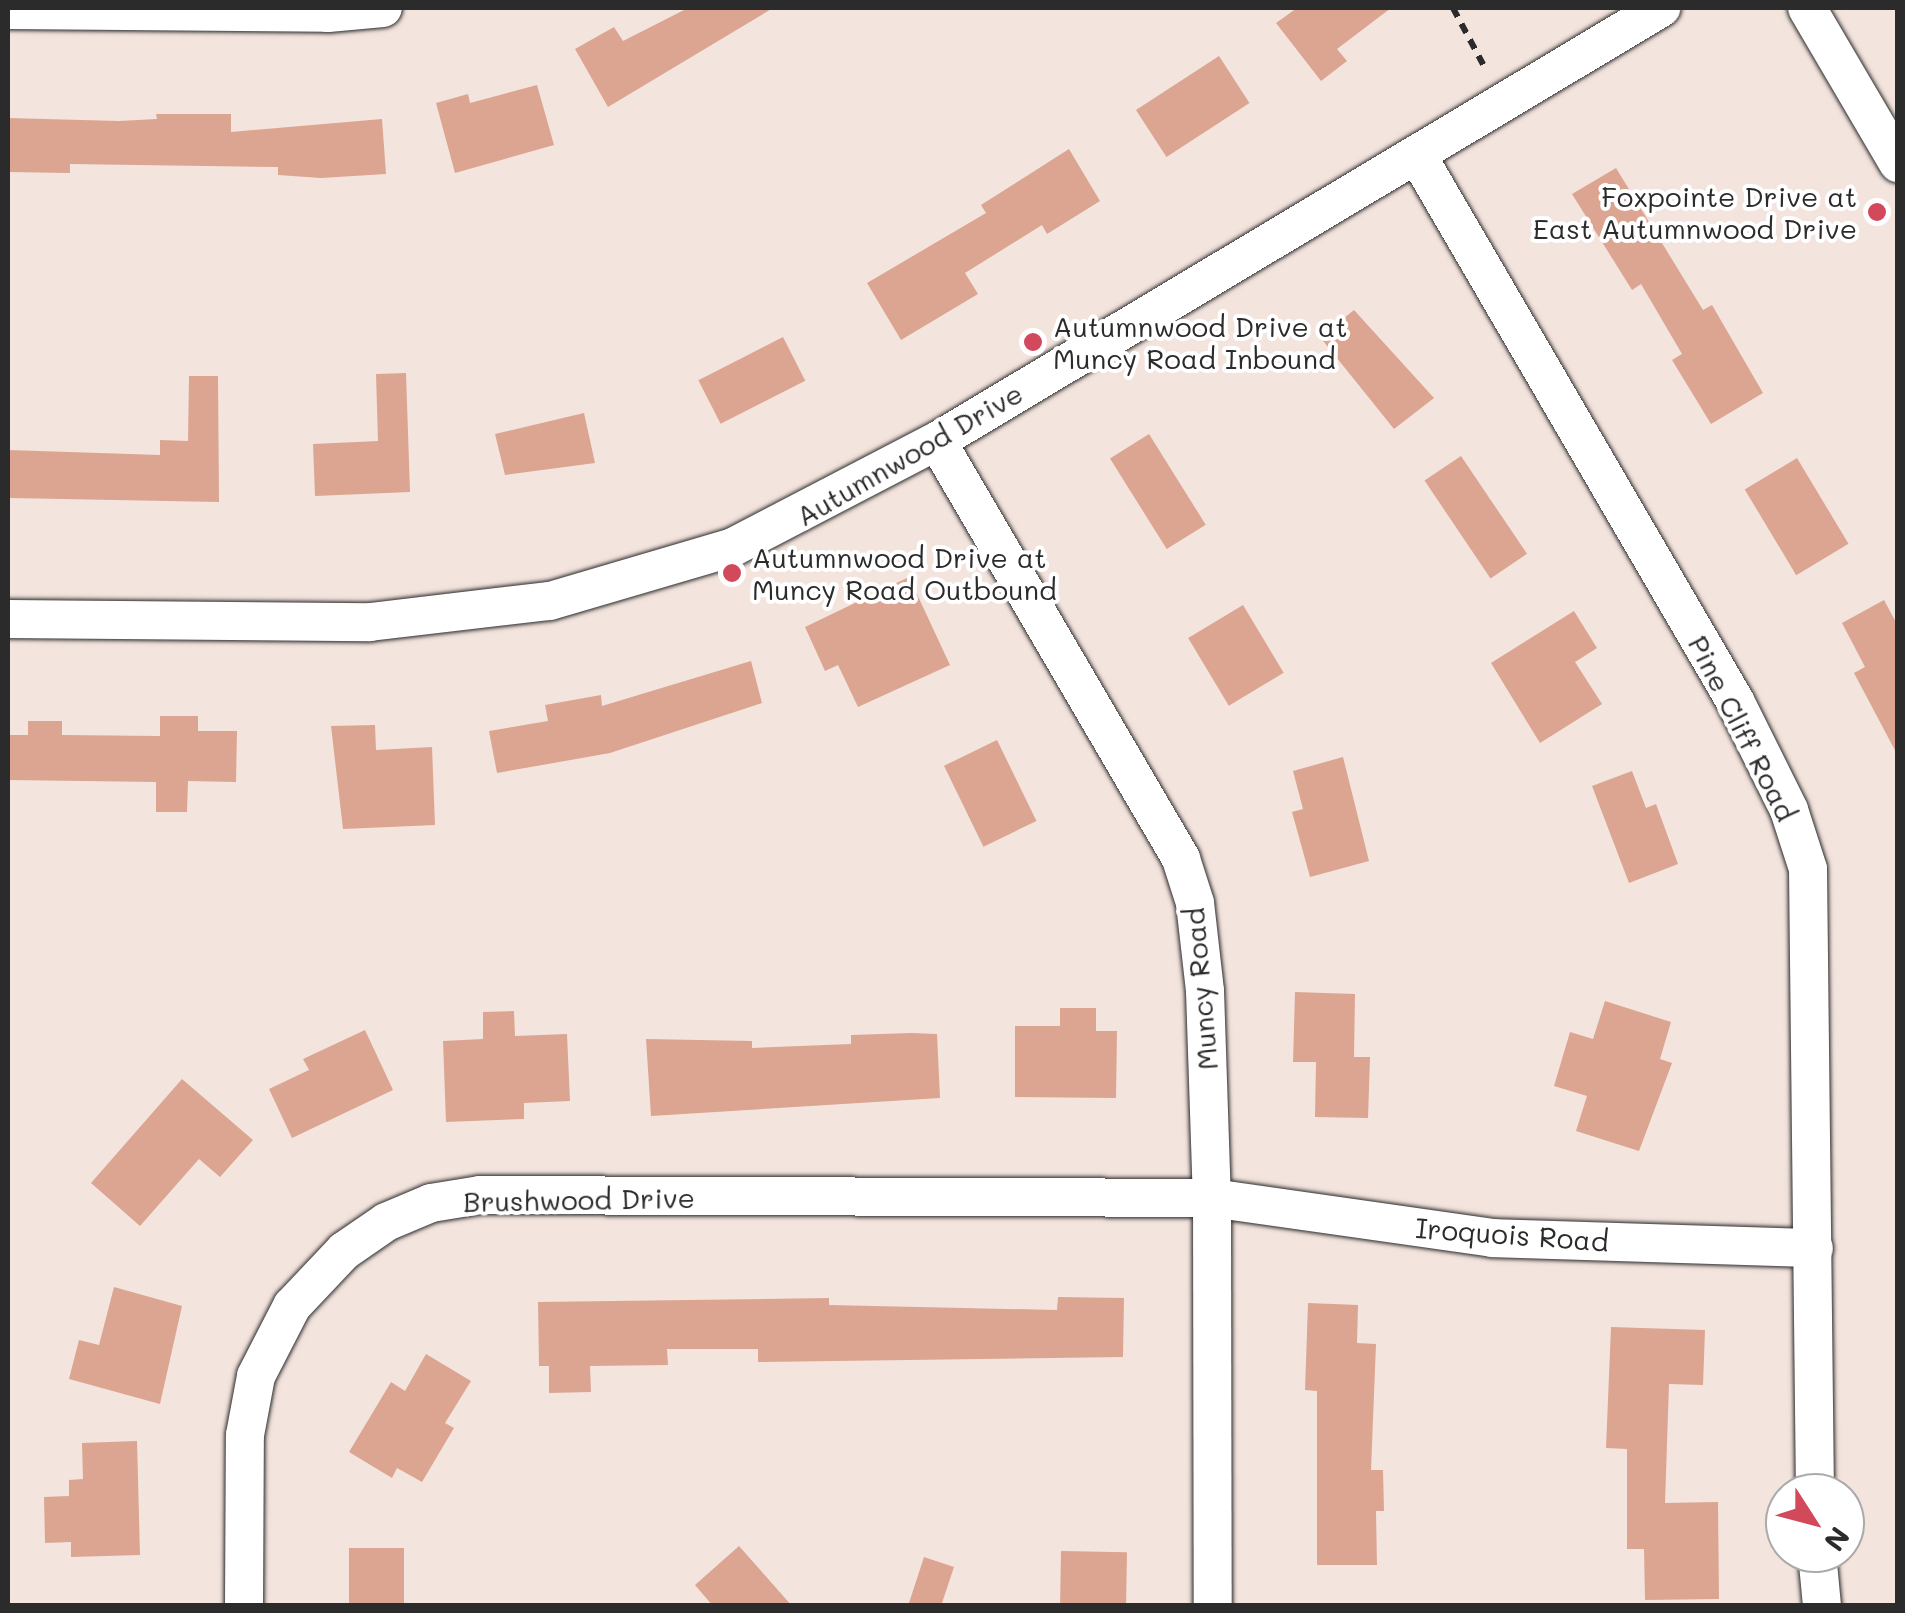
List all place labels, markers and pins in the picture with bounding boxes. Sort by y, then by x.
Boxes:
place label: Foxpointe Drive at East Autumnwood Drive [1533,179,1857,245]
marker: Foxpointe Drive at East Autumnwood Drive [1866,201,1888,223]
place label: Autumnwood Drive at Muncy Road Inbound [1053,309,1348,375]
marker: Autumnwood Drive at Muncy Road Inbound [1022,331,1044,353]
place label: Autumnwood Drive at Muncy Road Outbound [752,540,1057,606]
marker: Autumnwood Drive at Muncy Road Outbound [721,562,743,584]

